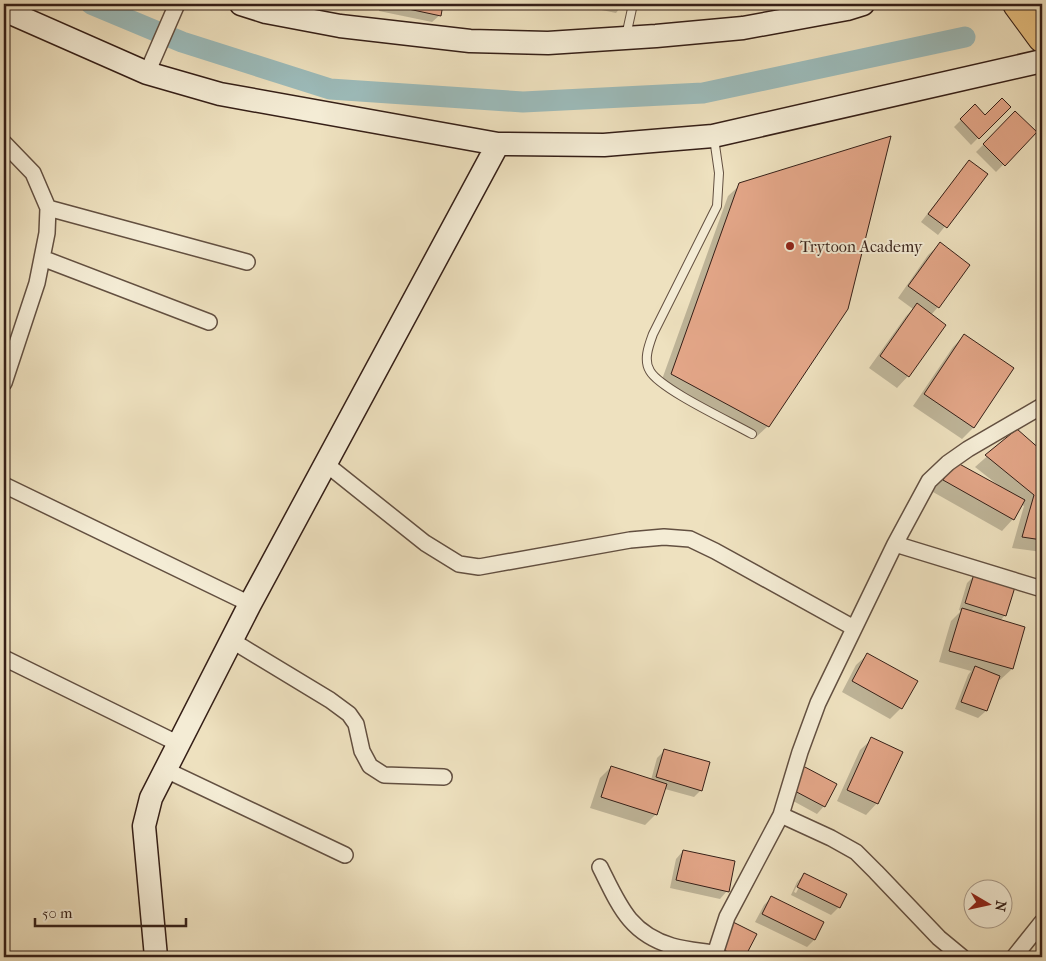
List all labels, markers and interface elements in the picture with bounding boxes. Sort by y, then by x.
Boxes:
place label: Trytoon Academy [800,237,923,256]
marker: Trytoon Academy [784,240,796,252]
north arrow [964,878,1014,928]
scale bar [35,896,186,928]
text: N [991,899,1010,913]
text: 50 m [42,904,73,922]

